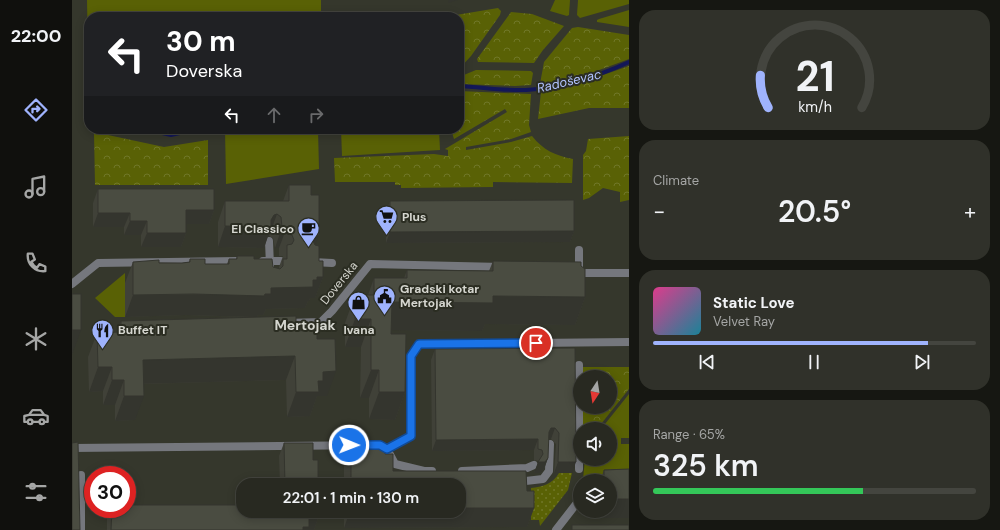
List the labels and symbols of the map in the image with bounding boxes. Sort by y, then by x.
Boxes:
water label: Radoševac [535,65,603,97]
supermarket icon: Plus [374,204,400,237]
place label: Plus [402,209,426,225]
cafe icon: El Classico [296,216,322,249]
place label: El Classico [231,221,294,237]
street label: Doverska [317,258,361,308]
place label: Gradski kotar Mertojak [400,281,479,311]
public building icon: Gradski kotar Mertojak [372,283,398,316]
shop icon: Ivana [346,290,372,323]
district label: Mertojak [274,316,336,334]
restaurant icon: Buffet IT [89,317,115,350]
place label: Buffet IT [118,322,167,338]
place label: Ivana [343,322,375,338]
pin [519,326,553,360]
north arrow [573,370,617,414]
position arrow [328,424,370,466]
speed limit sign: 30 [84,466,136,518]

